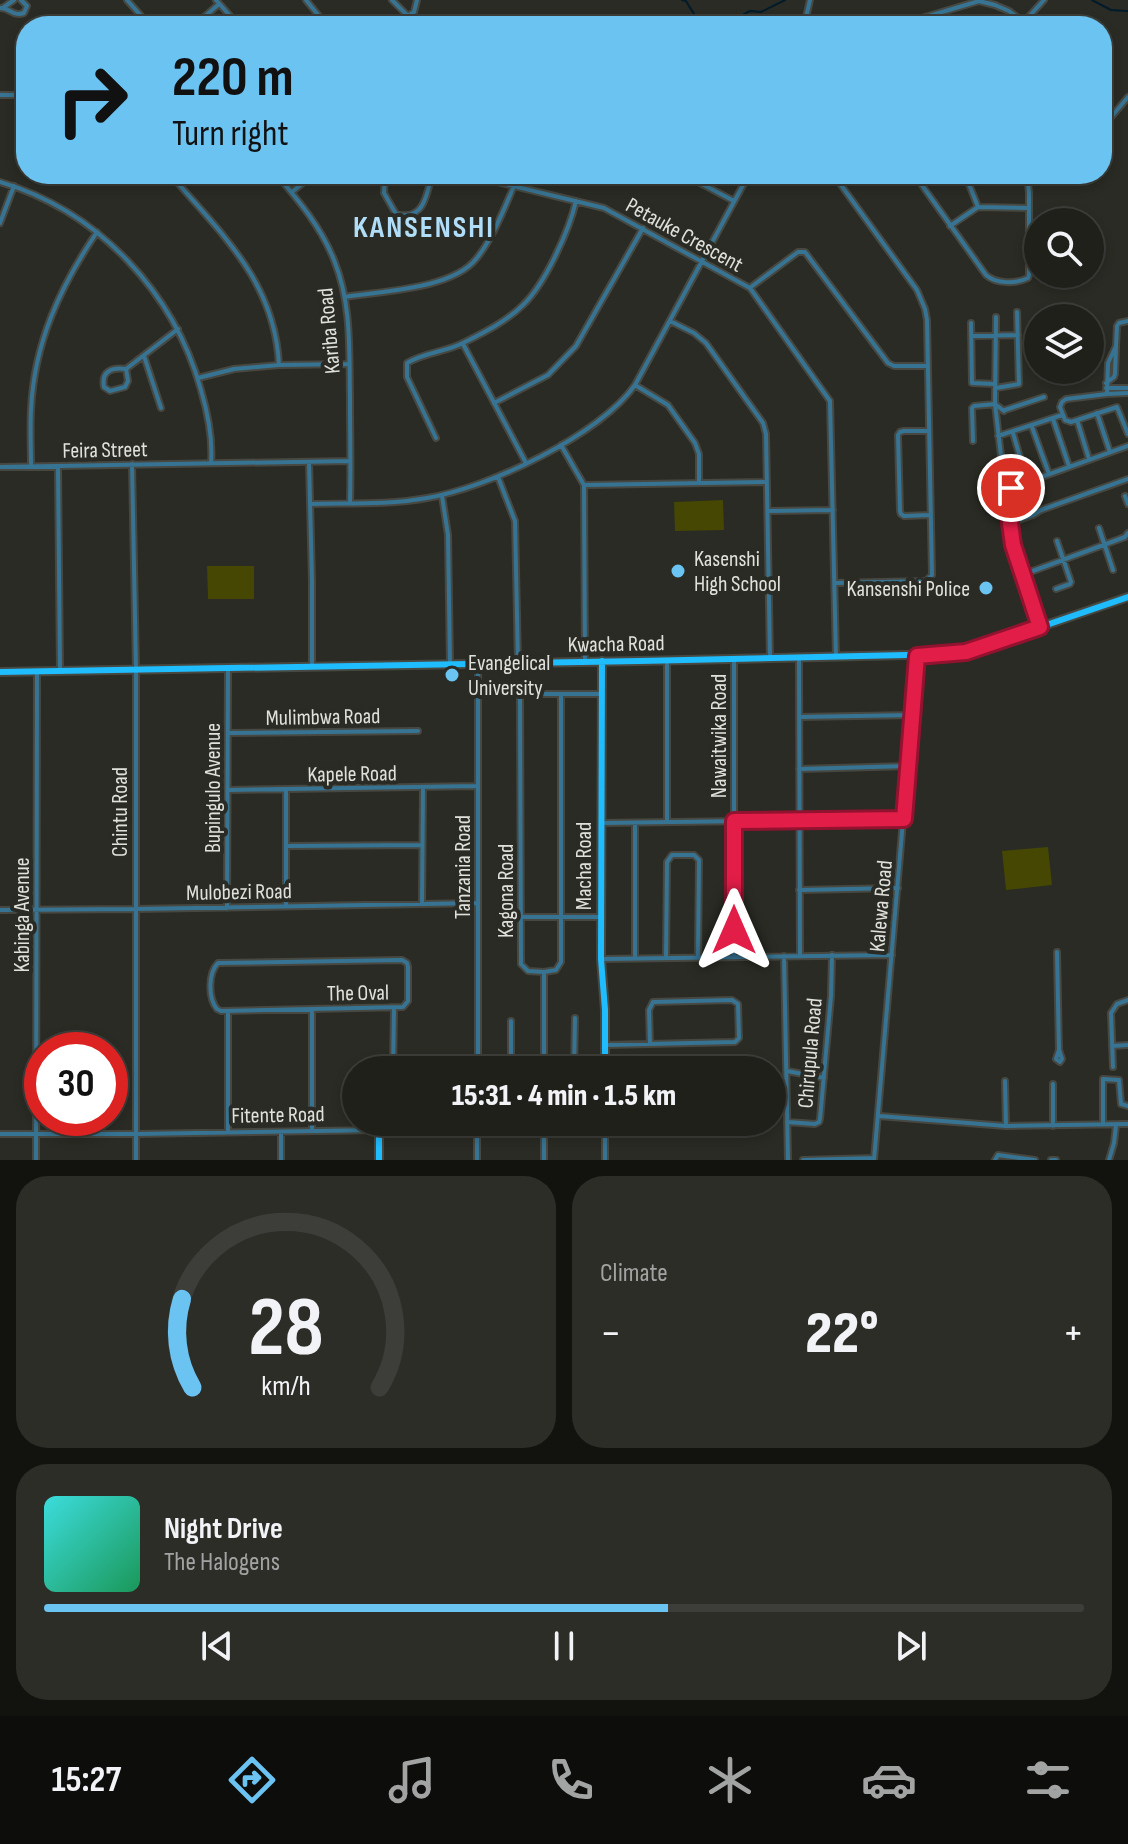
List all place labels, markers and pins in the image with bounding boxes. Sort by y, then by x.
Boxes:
pin [977,454,1045,522]
place label: Kasenshi High School [694,546,781,598]
marker: Kasenshi High School [669,562,687,580]
place label: Kansenshi Police [847,576,970,603]
marker: Kansenshi Police [977,579,995,597]
place label: Evangelical University [468,650,550,702]
marker: Evangelical University [443,666,461,684]

